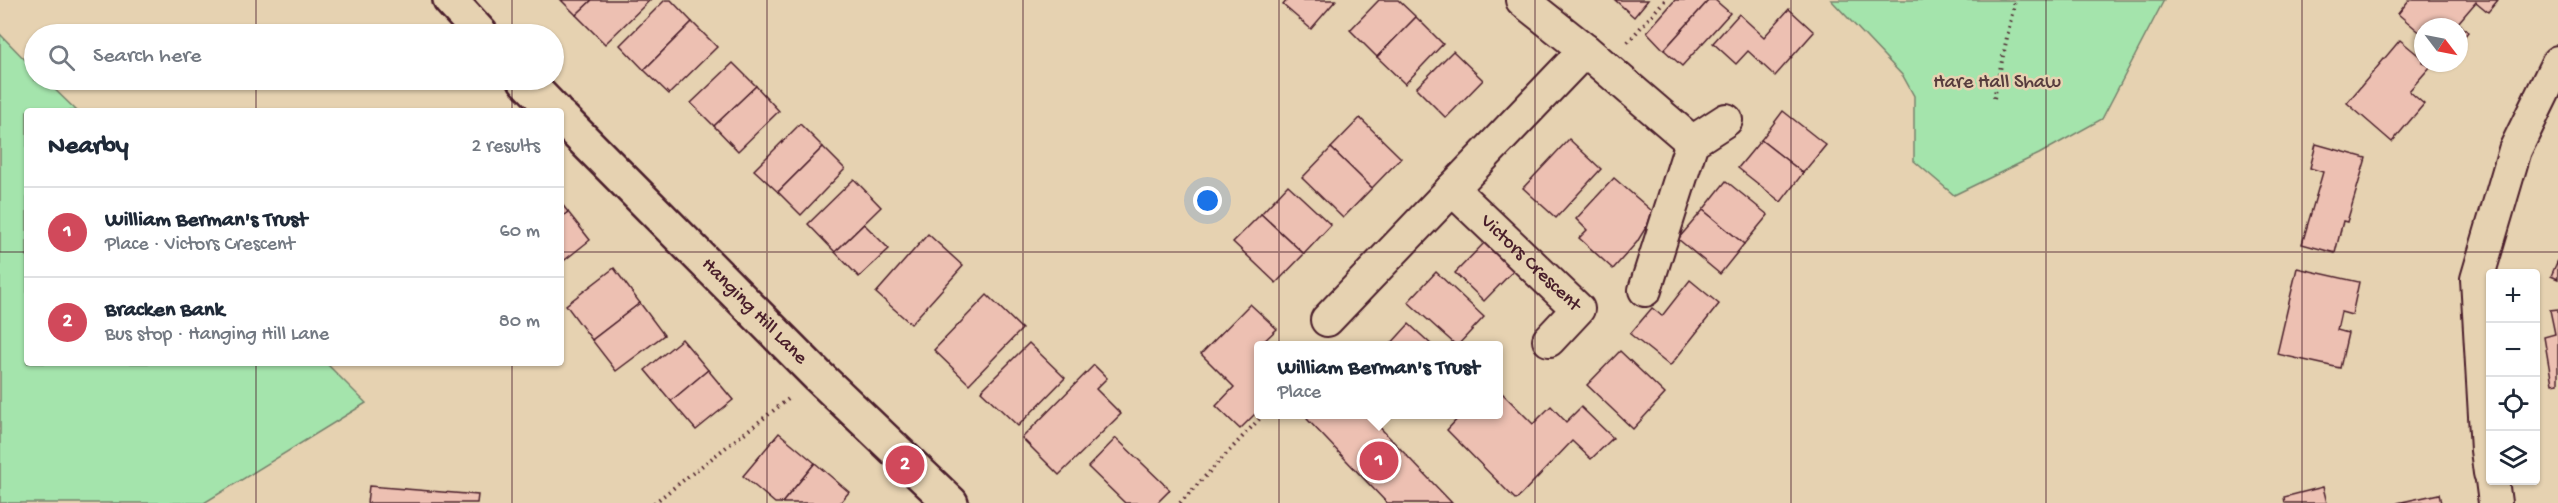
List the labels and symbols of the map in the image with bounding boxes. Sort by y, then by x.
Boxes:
north arrow [2414,18,2468,72]
park label: Hare Hall Shaw [1933,72,2061,95]
your location [1193,186,1222,215]
street label: Victors Crescent [1474,209,1587,318]
street label: Hanging Hill Lane [696,253,812,370]
pin: 1 [1360,438,1398,484]
pin: 2 [886,442,924,488]

